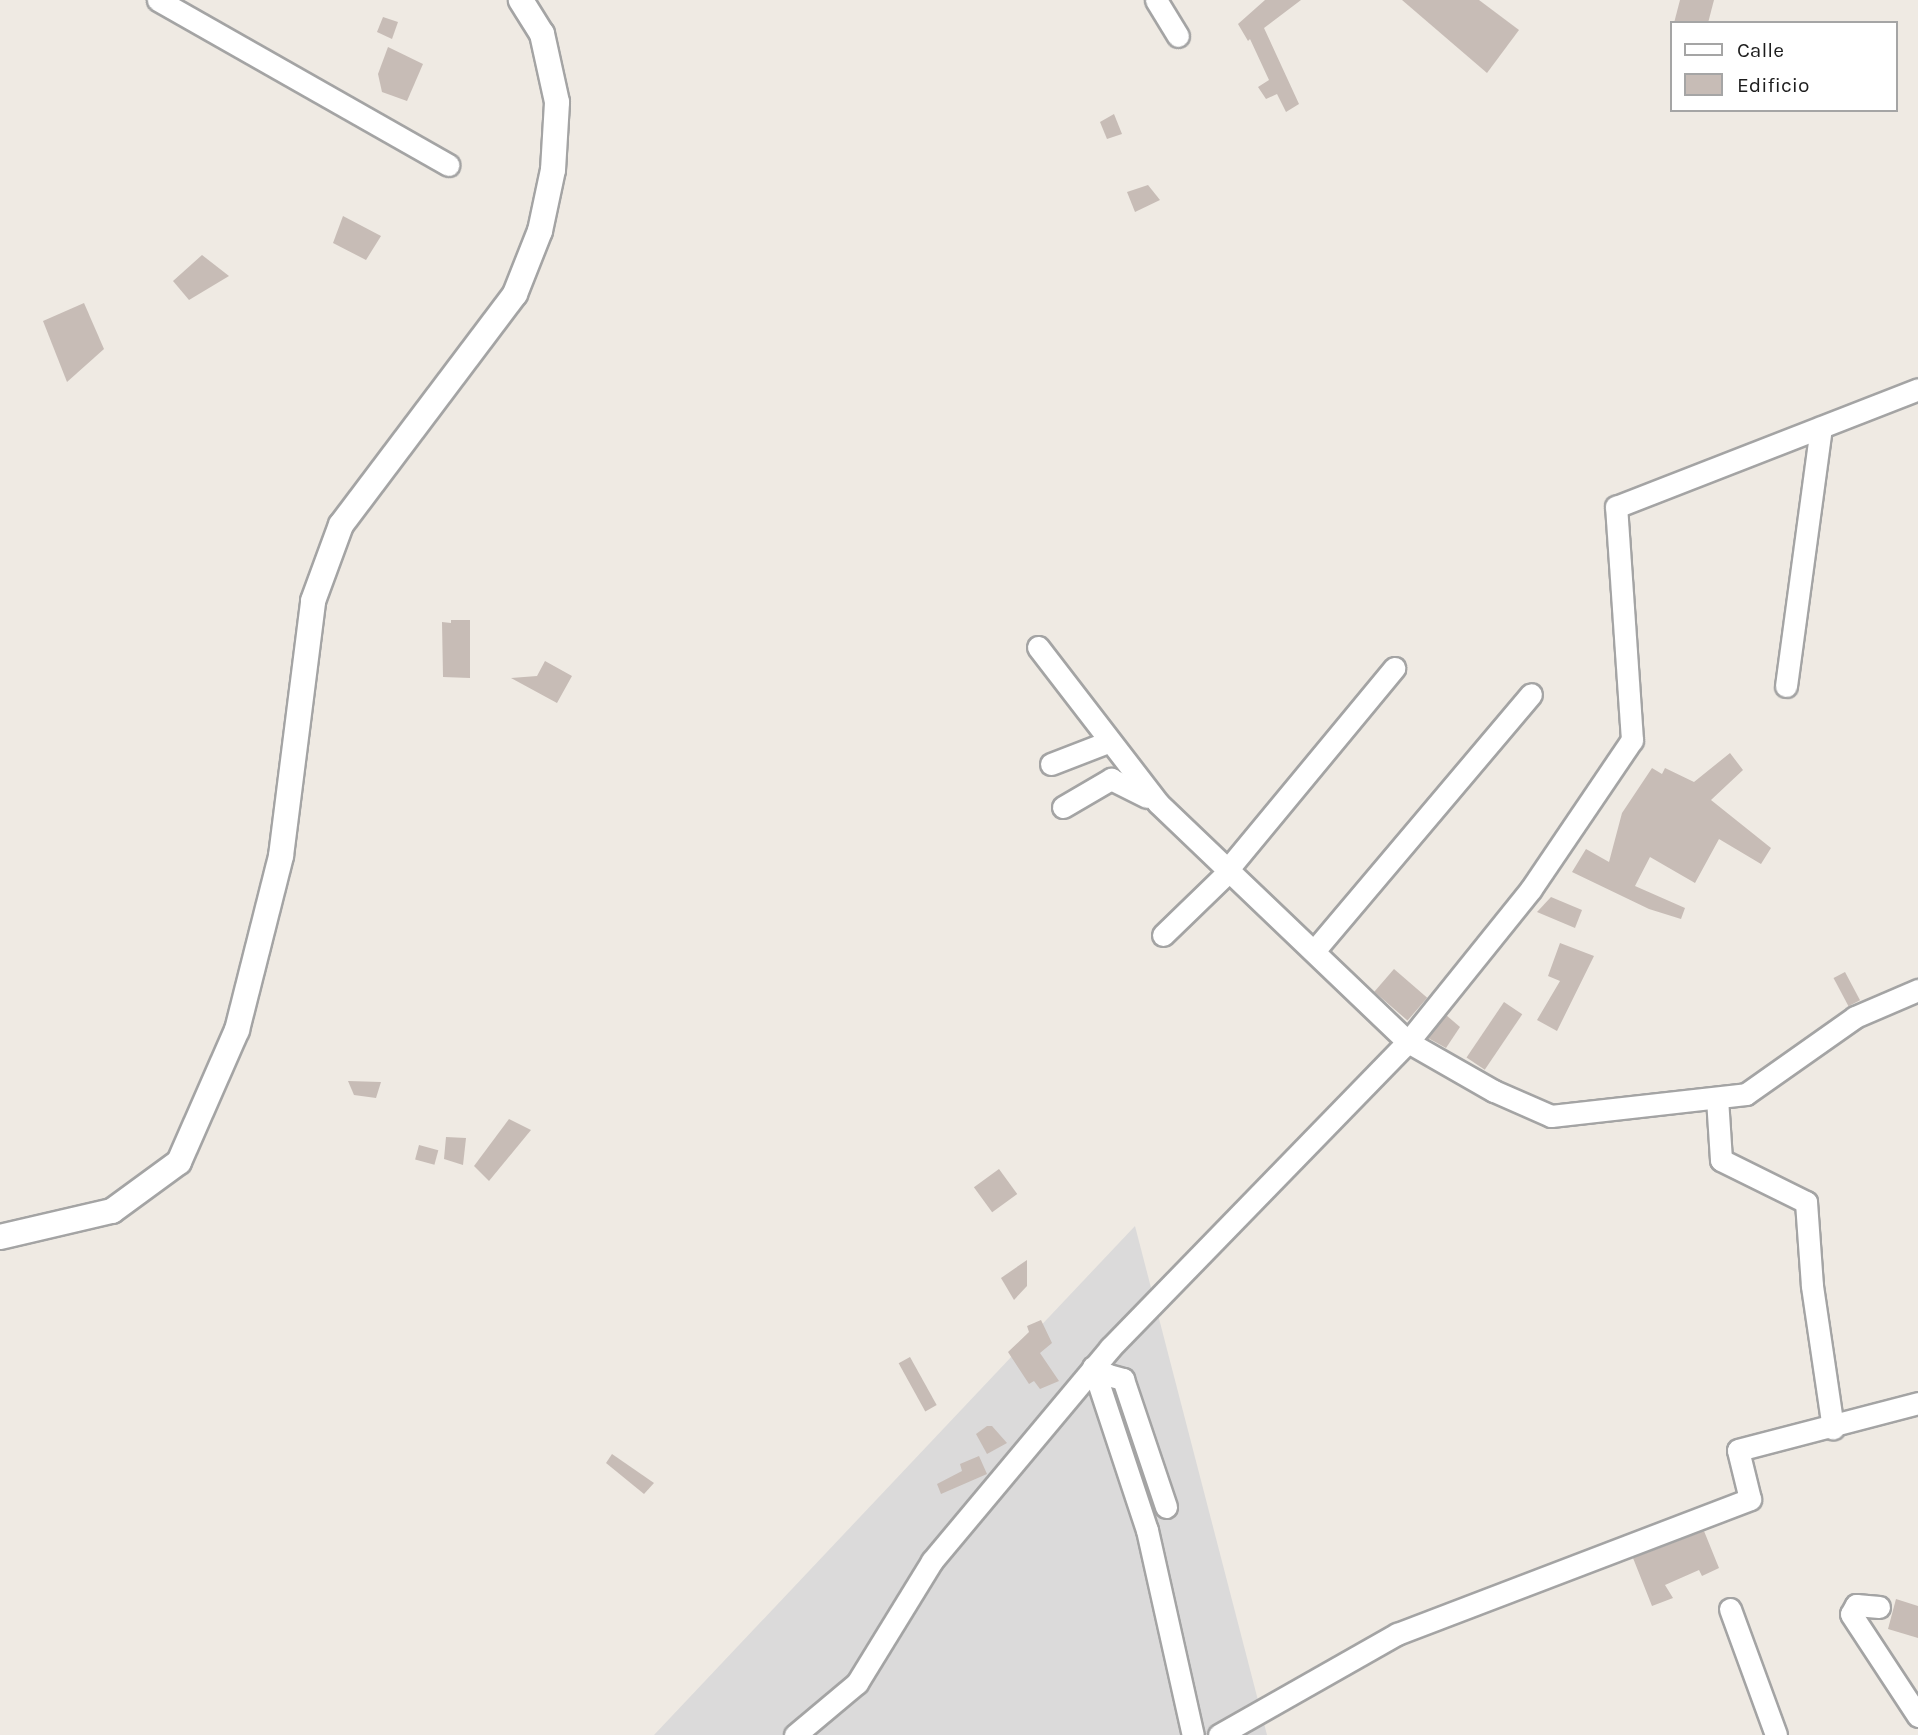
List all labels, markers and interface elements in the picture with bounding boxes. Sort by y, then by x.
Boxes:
legend [1670,21,1897,112]
text: Calle [1737,38,1784,62]
text: Edificio [1737,73,1810,97]

